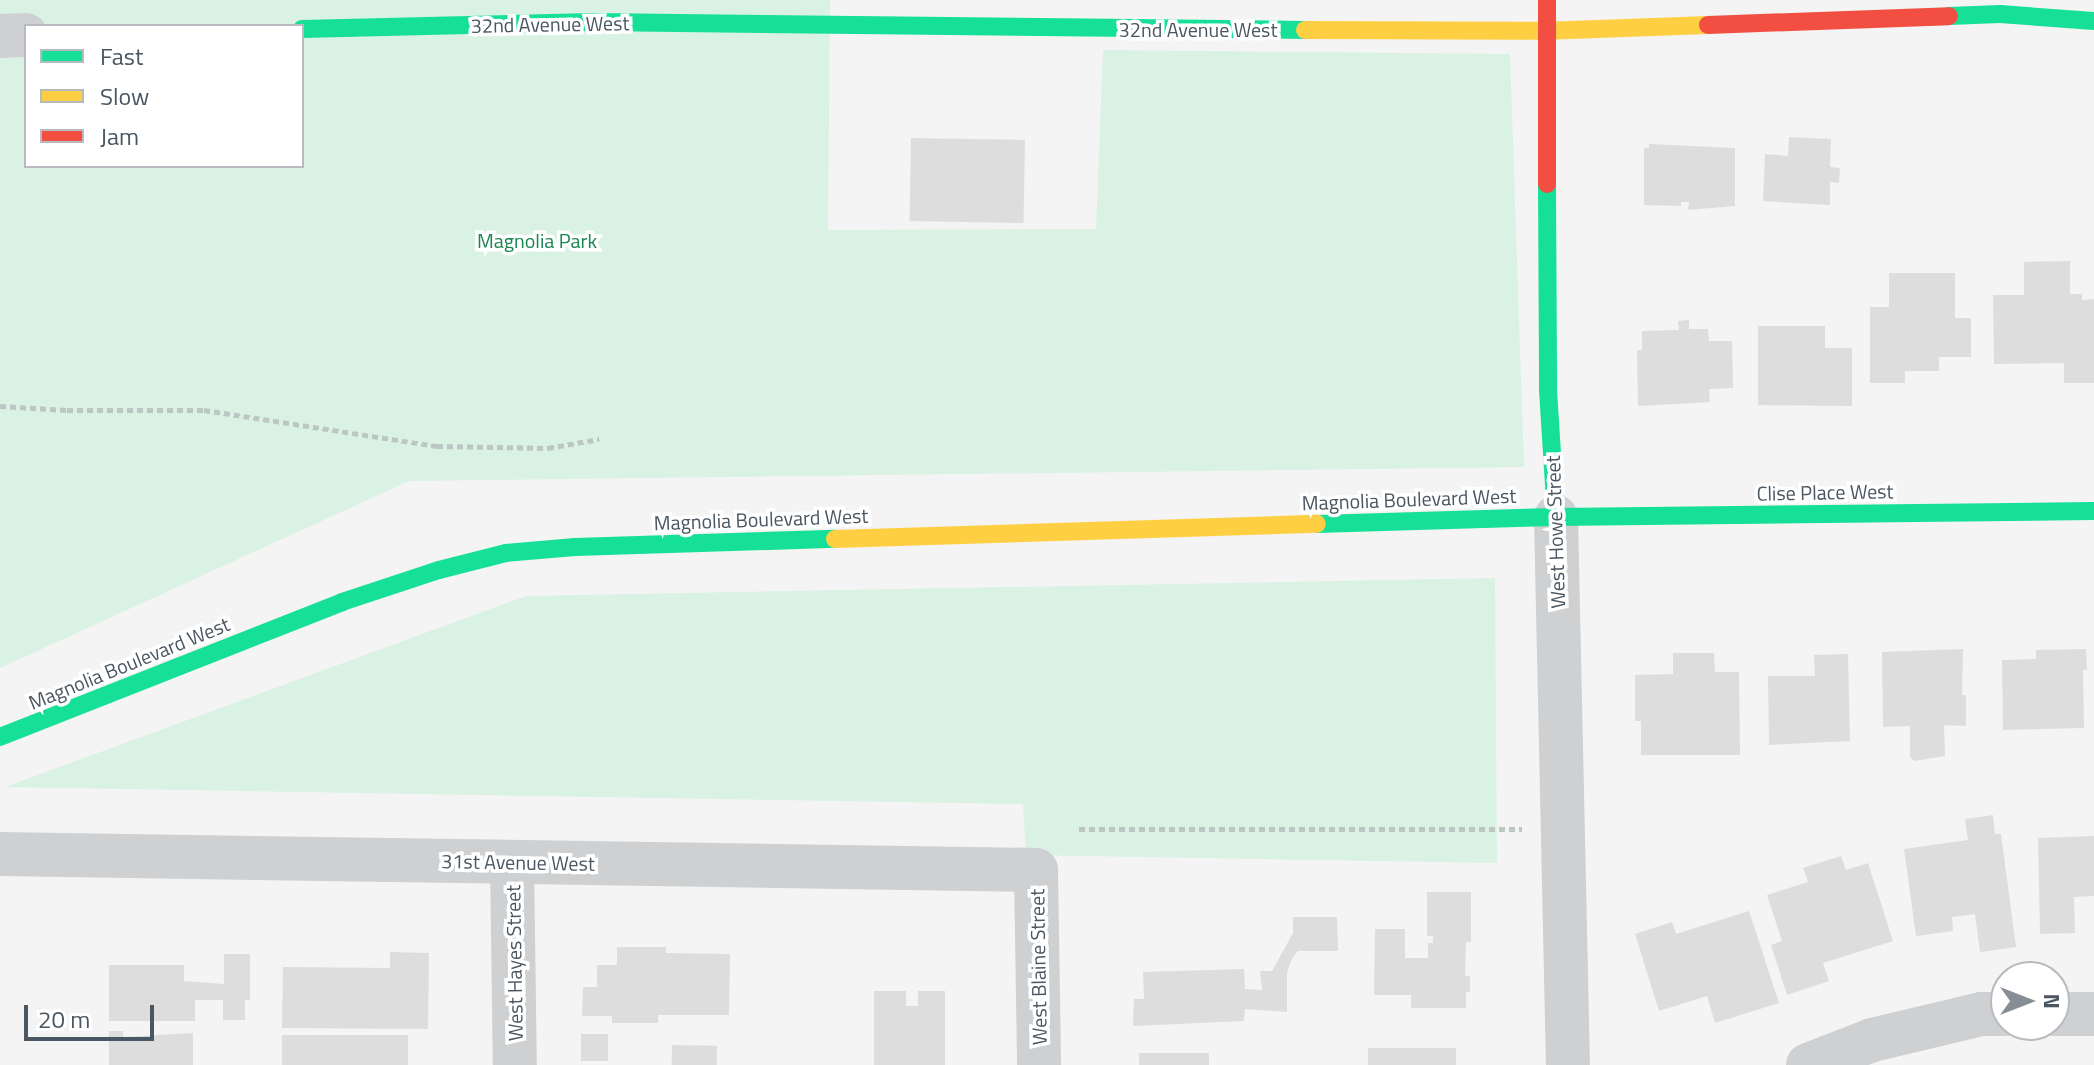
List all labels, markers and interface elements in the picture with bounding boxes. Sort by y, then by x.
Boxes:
street label: 32nd Avenue West [470,11,630,37]
street label: 32nd Avenue West [1119,17,1277,41]
legend [24,24,304,168]
text: Fast [100,38,143,74]
text: Slow [100,78,149,114]
text: Jam [100,118,139,154]
park label: Magnolia Park [477,228,597,252]
street label: West Howe Street [1540,455,1570,609]
street label: Clise Place West [1756,479,1894,505]
street label: Magnolia Boulevard West [1301,483,1517,515]
street label: Magnolia Boulevard West [653,503,869,535]
street label: Magnolia Boulevard West [25,612,233,714]
street label: 31st Avenue West [441,849,595,875]
street label: West Hayes Street [501,885,527,1041]
street label: West Blaine Street [1025,889,1051,1045]
north arrow [1990,961,2070,1041]
scale bar [28,989,158,1039]
text: N [2035,993,2069,1009]
text: 20 m [38,1001,90,1037]

